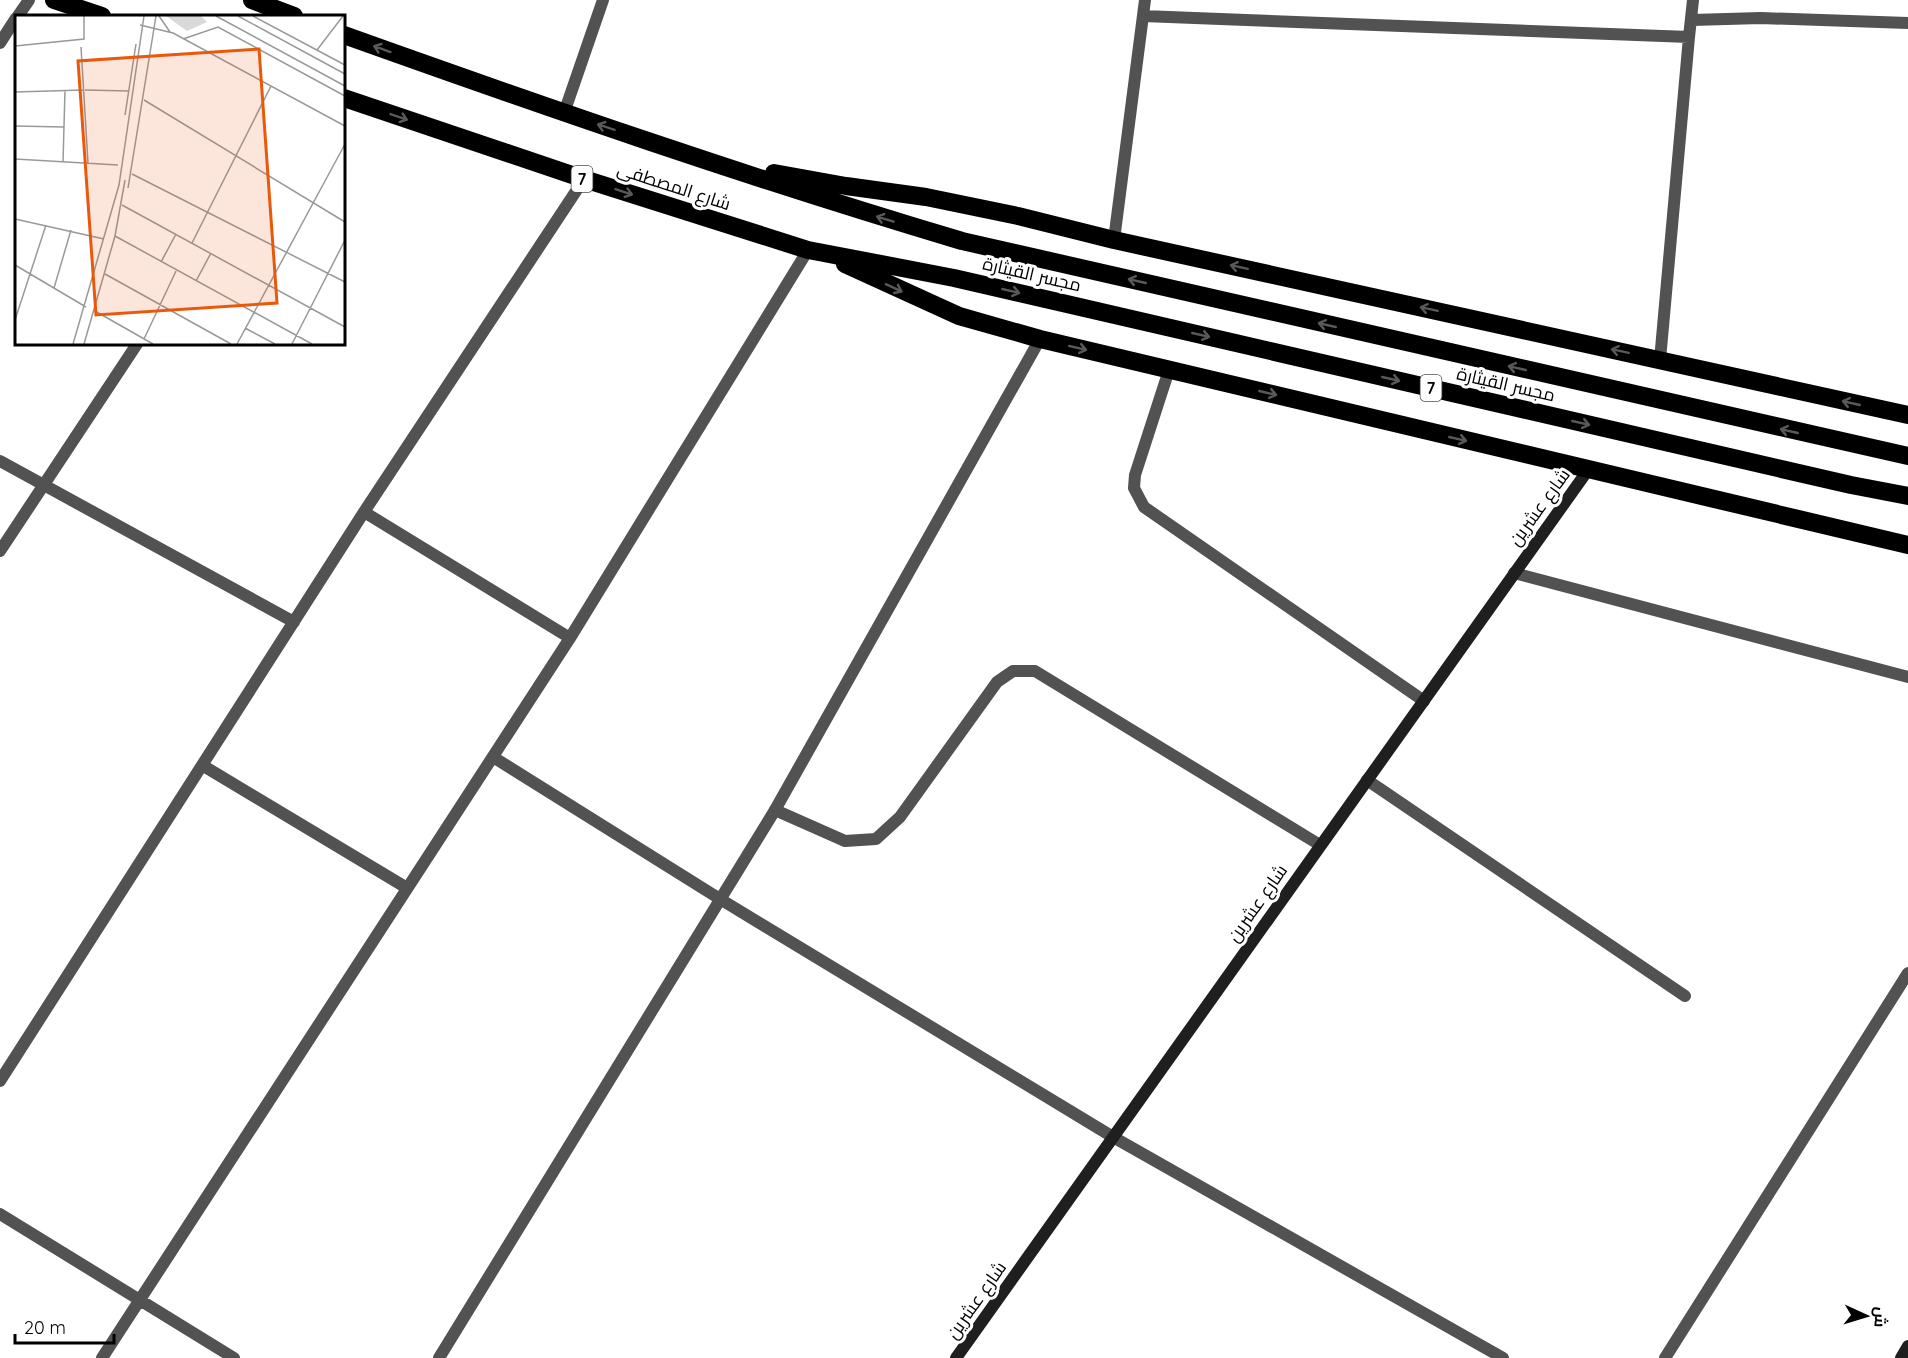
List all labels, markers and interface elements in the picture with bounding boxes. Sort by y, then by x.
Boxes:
inset map [15,15,345,345]
one-way arrow [373,42,392,53]
one-way arrow [389,113,408,124]
one-way arrow [597,121,616,132]
street label: شارع المصطفى [614,157,734,216]
road number: 7 [572,166,592,192]
one-way arrow [614,187,633,198]
one-way arrow [876,213,895,224]
street label: مجسر القيثارة [981,252,1083,296]
one-way arrow [1229,261,1248,273]
one-way arrow [1128,275,1147,287]
one-way arrow [884,282,902,294]
one-way arrow [1001,285,1020,297]
one-way arrow [1420,303,1439,314]
one-way arrow [1318,319,1337,330]
one-way arrow [1191,329,1210,341]
one-way arrow [1069,343,1088,355]
one-way arrow [1610,345,1630,356]
street label: مجسر القيثارة [1455,362,1557,406]
one-way arrow [1508,362,1527,374]
one-way arrow [1381,373,1400,385]
road number: 7 [1420,375,1442,401]
one-way arrow [1258,388,1277,400]
one-way arrow [1842,396,1861,408]
one-way arrow [1571,417,1590,429]
one-way arrow [1780,424,1799,436]
one-way arrow [1448,433,1467,445]
street label: شارع عشرين [1503,464,1576,551]
street label: شارع عشرين [1222,860,1293,947]
street label: شارع عشرين [941,1257,1012,1344]
north arrow [1836,1286,1896,1346]
text: ش [1870,1306,1892,1328]
scale bar [15,1307,114,1345]
text: 20 m [24,1316,66,1339]

